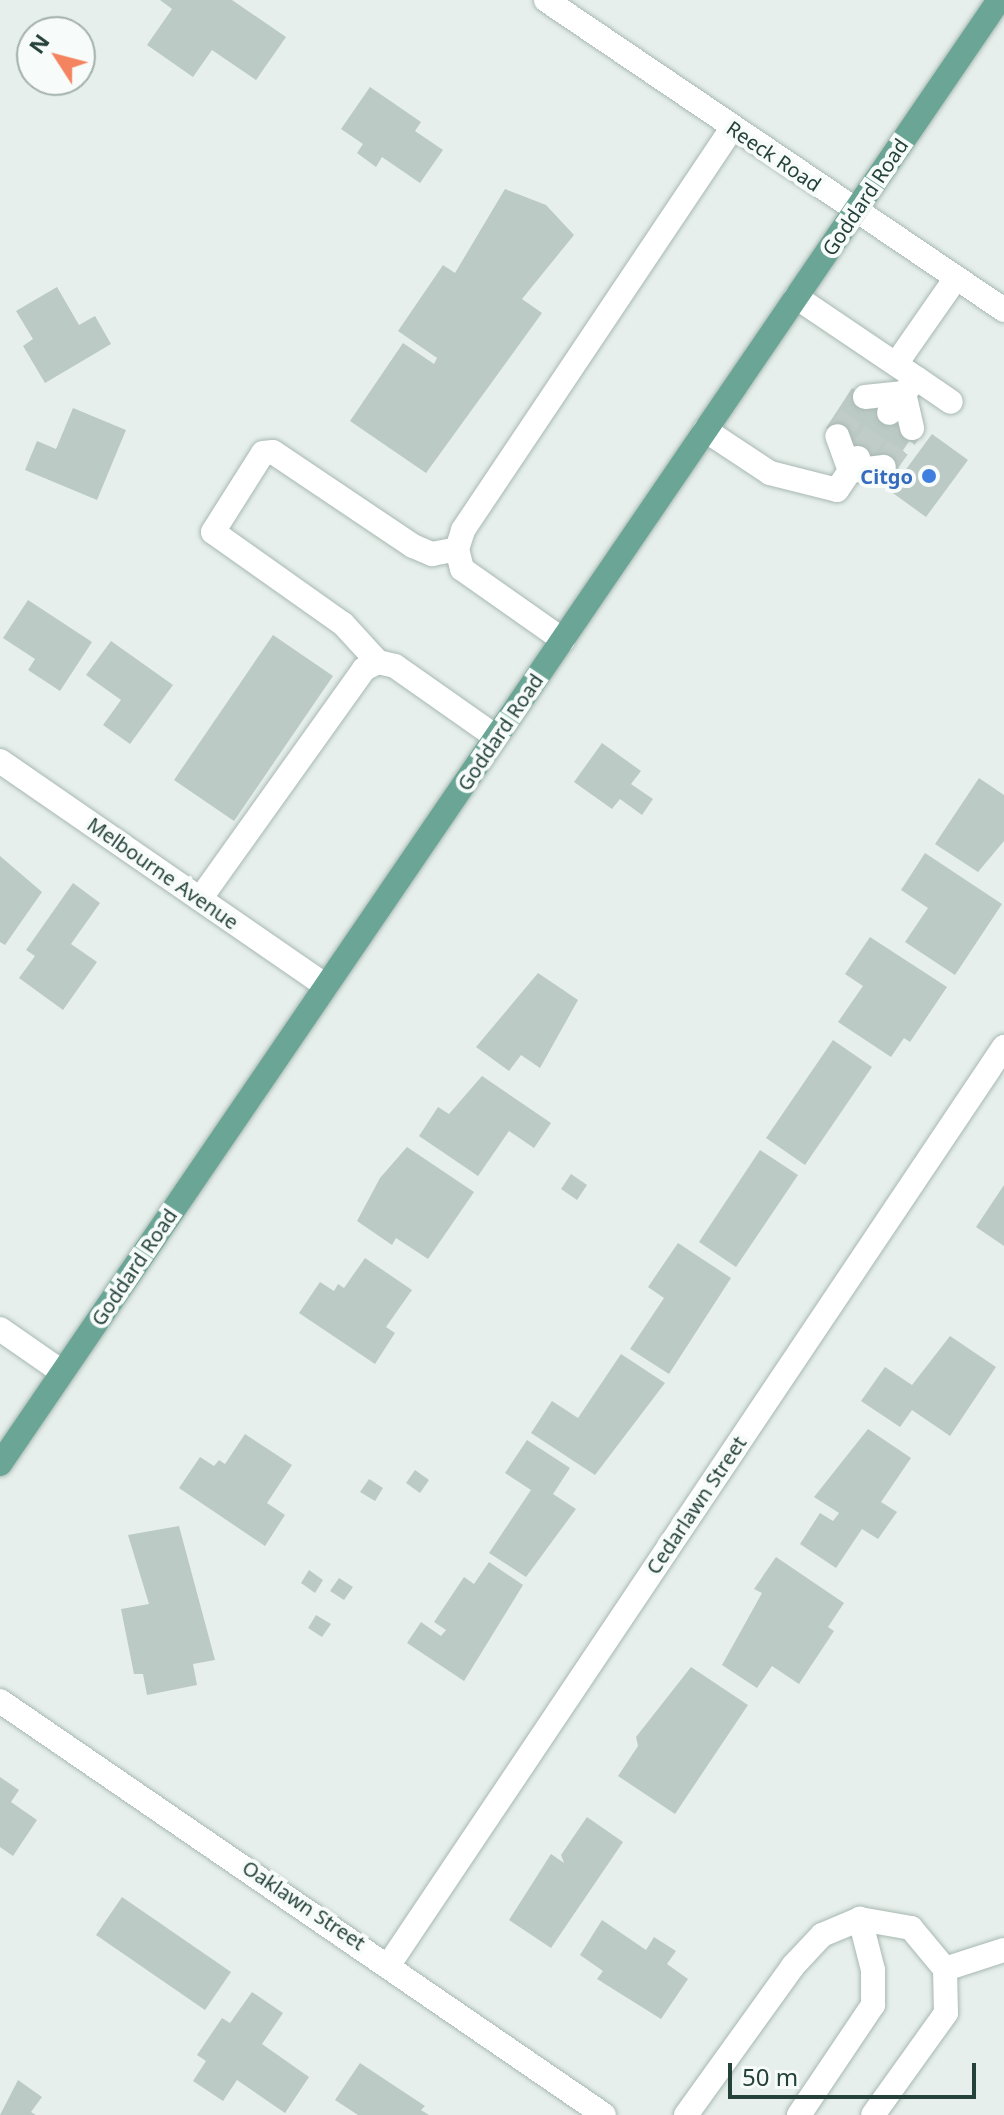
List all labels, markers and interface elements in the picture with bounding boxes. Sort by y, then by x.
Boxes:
north arrow [16,16,96,96]
text: N [21,27,56,59]
street label: Reeck Road [722,116,826,196]
street label: Goddard Road [817,134,913,260]
place label: Citgo [860,464,913,488]
marker: Citgo [920,467,938,485]
street label: Goddard Road [452,669,548,795]
street label: Melbourne Avenue [83,812,243,934]
street label: Goddard Road [86,1204,182,1330]
street label: Cedarlawn Street [641,1431,751,1579]
street label: Oaklawn Street [238,1855,370,1955]
scale bar [732,2047,980,2097]
text: 50 m [742,2060,798,2093]

